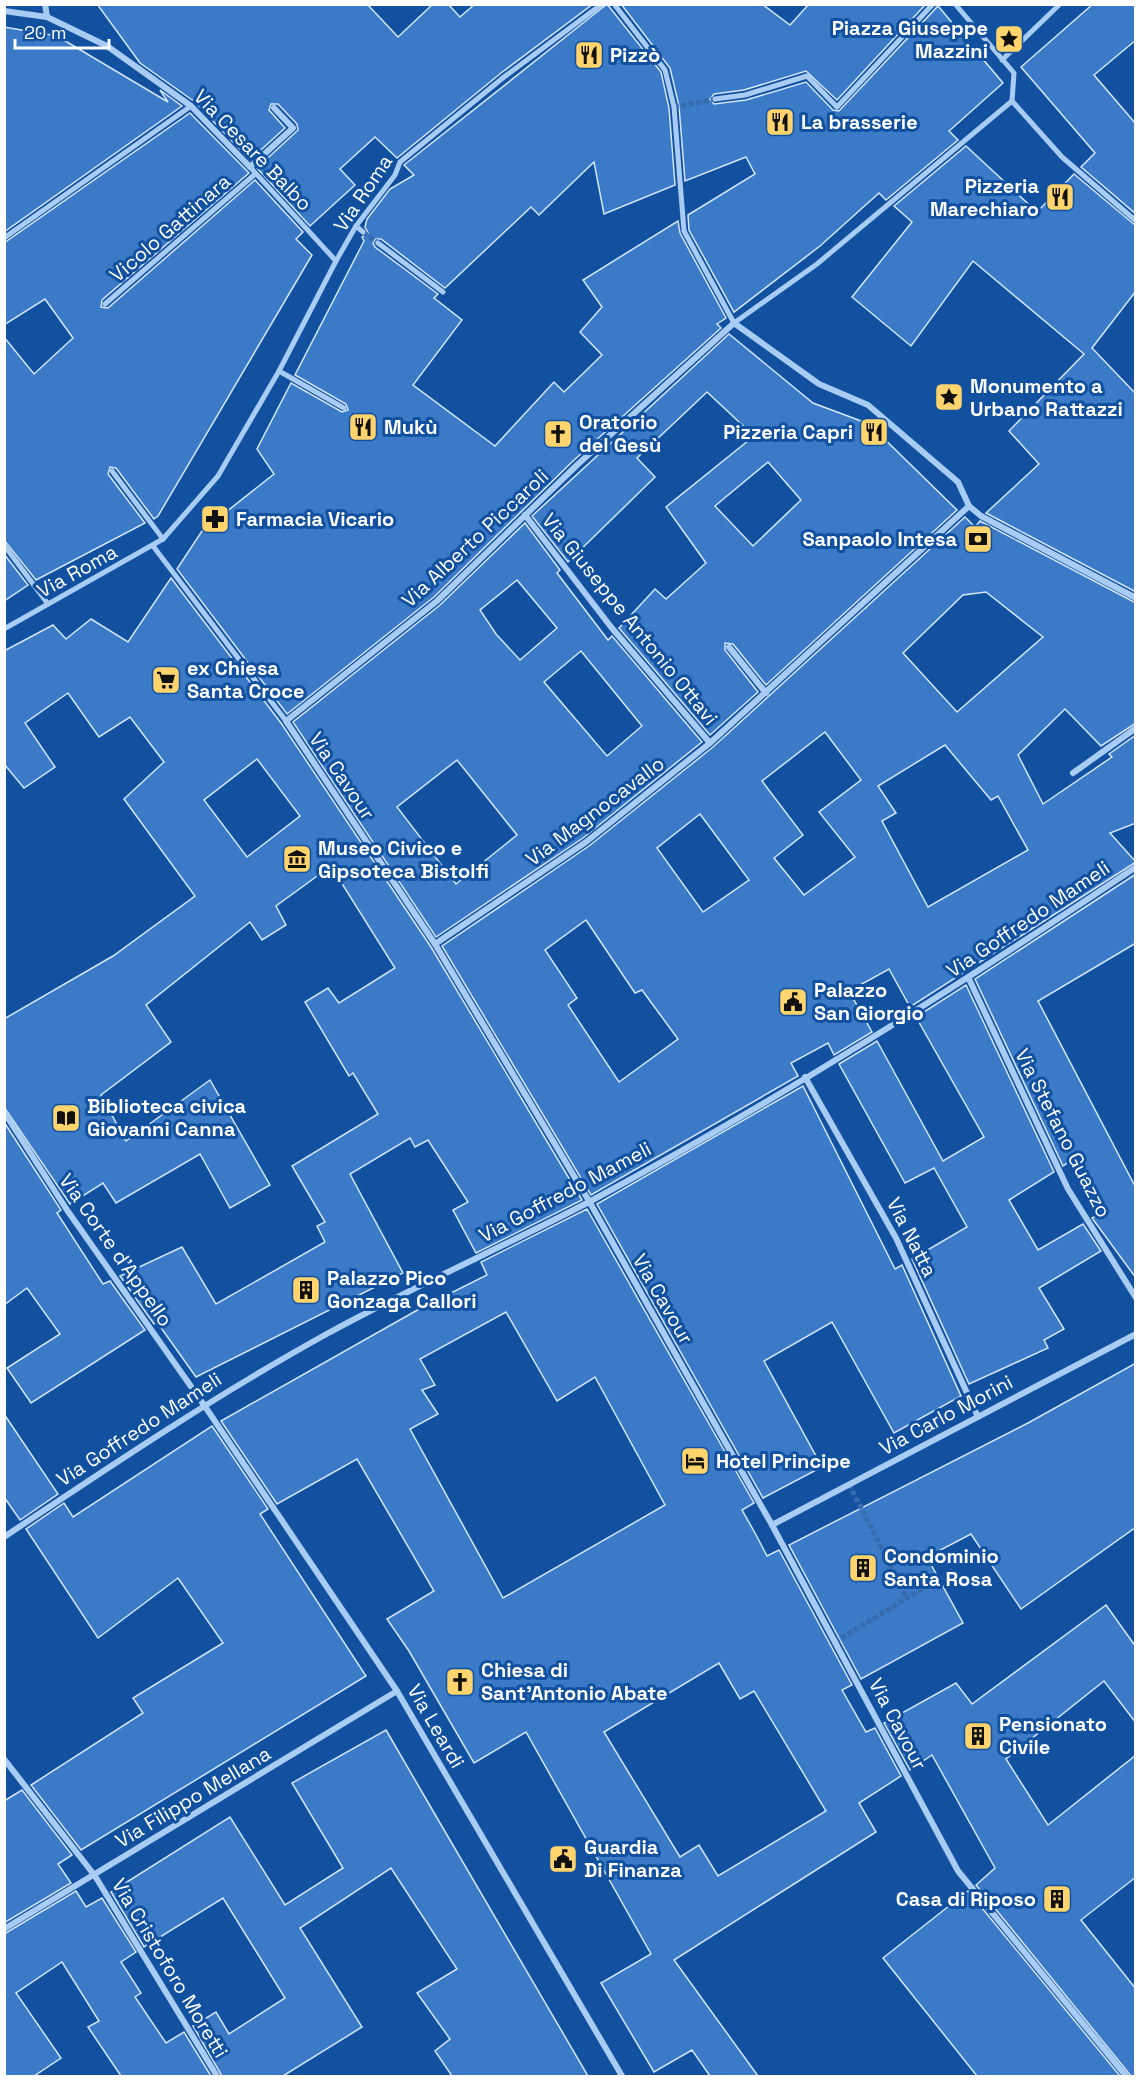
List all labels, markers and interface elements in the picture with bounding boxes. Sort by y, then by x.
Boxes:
scale bar [15,12,110,50]
place label: Piazza Giuseppe Mazzini [832,15,988,64]
text: 20 m [24,21,67,44]
place icon: Piazza Giuseppe Mazzini [993,23,1025,55]
restaurant icon: Pizzò [573,39,605,71]
place label: Pizzò [610,42,660,68]
street label: Via Cesare Balbo [188,84,318,216]
restaurant icon: La brasserie [764,106,796,138]
place label: La brasserie [801,109,918,135]
street label: Via Roma [328,149,398,237]
street label: Vicolo Gattinara [104,168,236,288]
place label: Pizzeria Marechiaro [930,173,1039,222]
restaurant icon: Pizzeria Marechiaro [1044,181,1076,213]
place label: Monumento a Urbano Rattazzi [970,373,1123,422]
place icon: Monumento a Urbano Rattazzi [933,381,965,413]
place label: Oratorio del Gesù [579,409,661,458]
restaurant icon: Mukù [347,411,379,443]
place label: Mukù [384,414,438,440]
restaurant icon: Pizzeria Capri [858,416,890,448]
church icon: Oratorio del Gesù [542,418,574,450]
place label: Pizzeria Capri [723,419,853,445]
street label: Via Alberto Piccaroli [396,463,554,613]
pharmacy icon: Farmacia Vicario [199,503,231,535]
place label: Farmacia Vicario [236,506,394,532]
street label: Via Giuseppe Antonio Ottavi [536,508,724,730]
bank icon: Sanpaolo Intesa [962,523,994,555]
place label: Sanpaolo Intesa [802,526,957,552]
street label: Via Roma [32,538,122,604]
place label: ex Chiesa Santa Croce [187,655,304,704]
supermarket icon: ex Chiesa Santa Croce [150,664,182,696]
street label: Via Cavour [303,727,381,825]
street label: Via Magnocavallo [521,750,669,872]
place label: Museo Civico e Gipsoteca Bistolfi [318,835,489,884]
museum icon: Museo Civico e Gipsoteca Bistolfi [281,843,313,875]
street label: Via Goffredo Mameli [941,855,1115,983]
place label: Palazzo San Giorgio [814,977,924,1026]
public building icon: Palazzo San Giorgio [777,986,809,1018]
street label: Via Stefano Guazzo [1009,1044,1117,1222]
place label: Biblioteca civica Giovanni Canna [87,1093,247,1142]
library icon: Biblioteca civica Giovanni Canna [50,1102,82,1134]
street label: Via Goffredo Mameli [474,1136,656,1248]
street label: Via Corte d'Appello [53,1168,179,1332]
street label: Via Natta [881,1193,943,1281]
street label: Via Cavour [627,1249,699,1349]
place label: Palazzo Pico Gonzaga Callori [327,1265,476,1314]
building icon: Palazzo Pico Gonzaga Callori [290,1274,322,1306]
street label: Via Goffredo Mameli [52,1366,226,1492]
street label: Via Carlo Morini [875,1369,1017,1461]
hotel icon: Hotel Principe [679,1445,711,1477]
place label: Hotel Principe [716,1448,851,1474]
place label: Condominio Santa Rosa [884,1543,999,1592]
building icon: Condominio Santa Rosa [847,1552,879,1584]
place label: Chiesa di Sant’Antonio Abate [481,1657,668,1706]
church icon: Chiesa di Sant’Antonio Abate [444,1666,476,1698]
street label: Via Cavour [863,1674,933,1774]
street label: Via Leardi [401,1679,471,1773]
place label: Pensionato Civile [999,1711,1107,1760]
building icon: Pensionato Civile [962,1720,994,1752]
street label: Via Filippo Mellana [110,1740,276,1854]
place label: Guardia Di Finanza [584,1834,682,1883]
public building icon: Guardia Di Finanza [547,1843,579,1875]
street label: Via Cristoforo Moretti [106,1873,234,2063]
building icon: Casa di Riposo [1041,1883,1073,1915]
place label: Casa di Riposo [896,1886,1036,1912]

